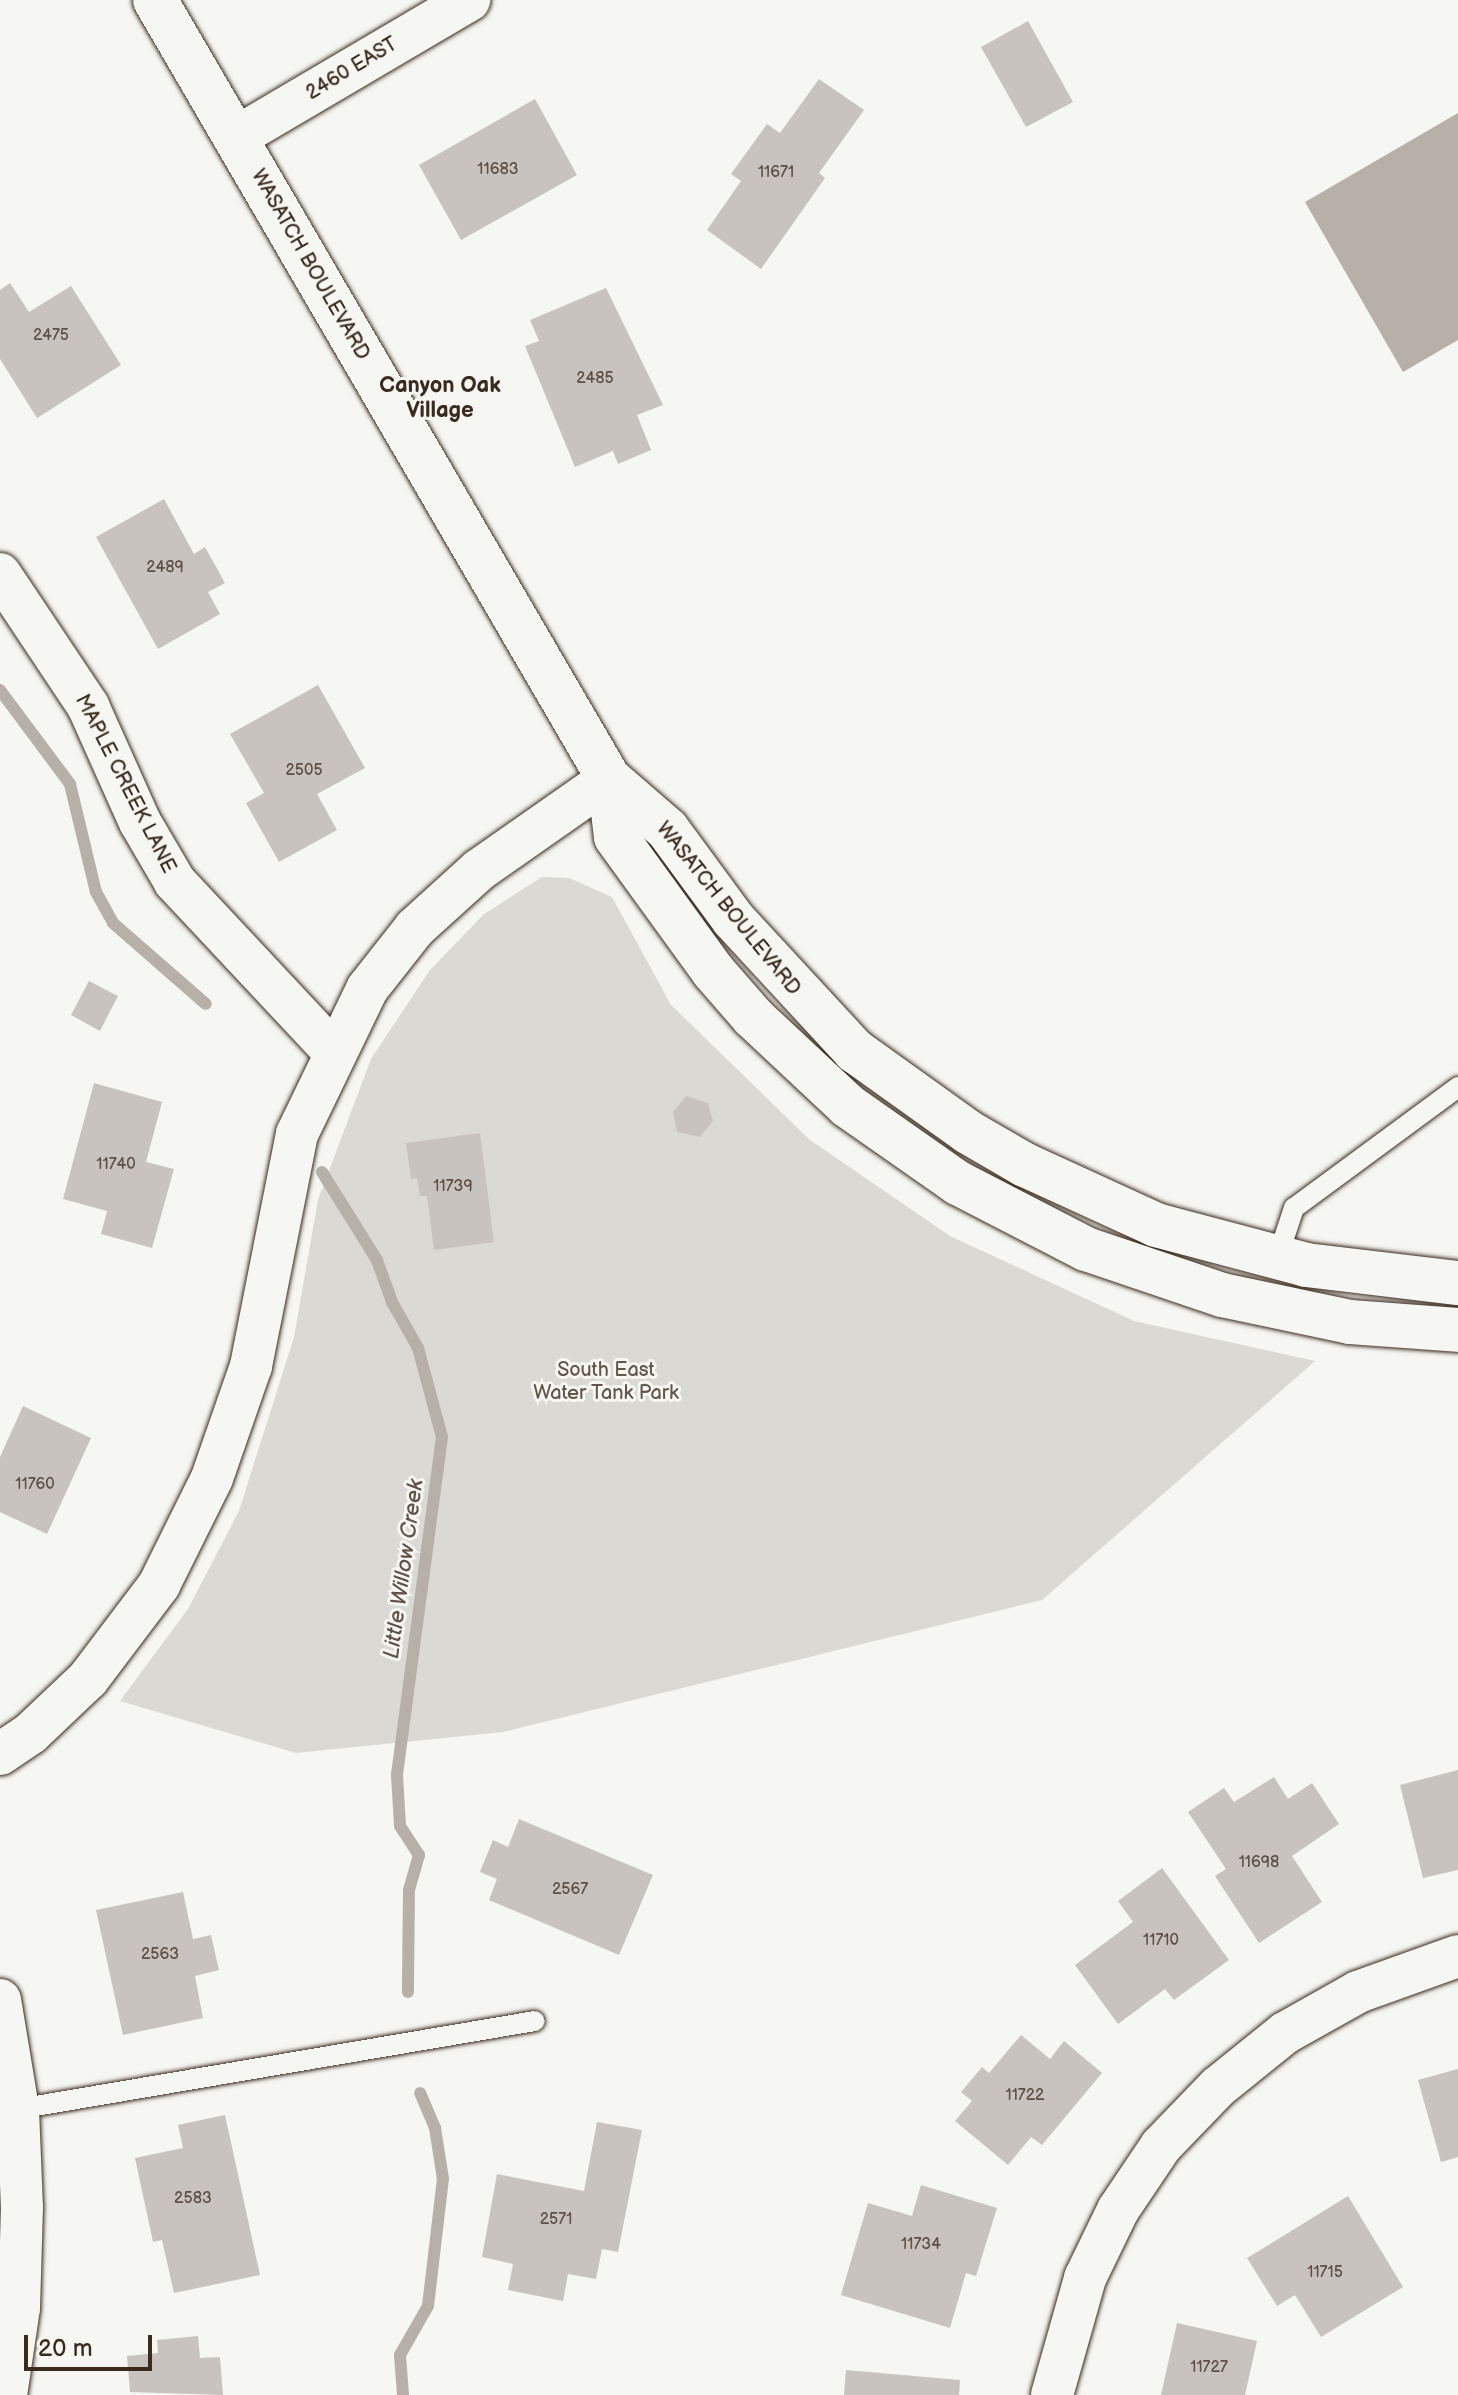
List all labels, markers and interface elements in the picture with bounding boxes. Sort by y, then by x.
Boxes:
street label: 2460 EAST [302,32,402,106]
house number: 11683 [477,160,519,180]
house number: 11671 [758,163,794,183]
street label: WASATCH BOULEVARD [246,165,374,365]
house number: 2475 [33,326,69,346]
house number: 2485 [576,369,614,389]
district label: Canyon Oak Village [379,372,501,424]
house number: 2489 [146,558,184,578]
street label: MAPLE CREEK LANE [70,691,180,877]
house number: 2505 [285,761,323,781]
street label: WASATCH BOULEVARD [651,817,805,1001]
house number: 11740 [96,1155,136,1175]
house number: 11739 [433,1177,473,1197]
park label: South East Water Tank Park [533,1358,679,1405]
house number: 11760 [15,1475,55,1495]
water label: Little Willow Creek [378,1477,430,1661]
house number: 11698 [1239,1853,1279,1873]
house number: 2567 [552,1880,588,1900]
house number: 11710 [1143,1931,1179,1951]
house number: 2563 [141,1945,179,1965]
house number: 11722 [1005,2086,1045,2106]
house number: 2583 [174,2189,212,2209]
house number: 2571 [540,2210,572,2230]
house number: 11734 [901,2235,941,2255]
house number: 11715 [1307,2263,1343,2283]
scale bar [28,2319,156,2369]
text: 20 m [38,2334,93,2363]
house number: 11727 [1190,2358,1228,2378]

